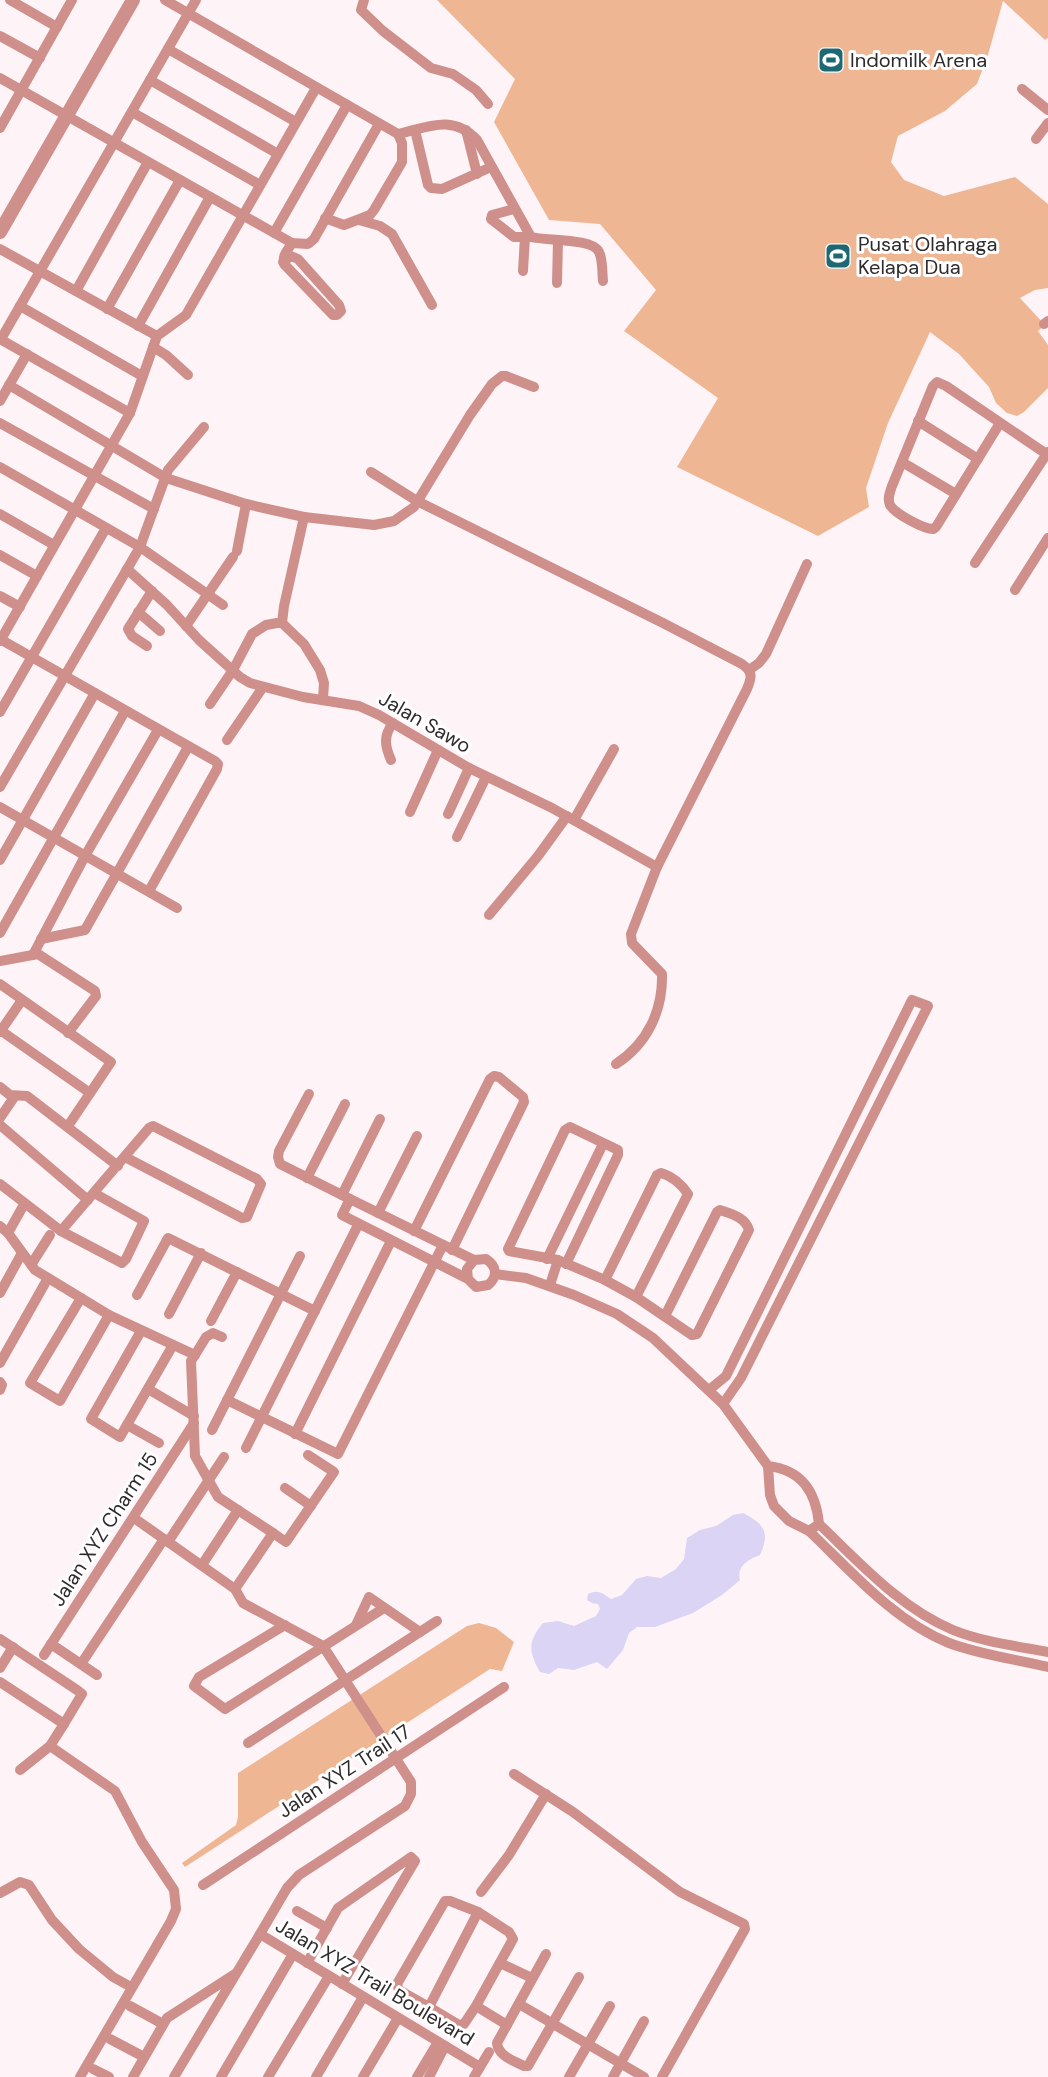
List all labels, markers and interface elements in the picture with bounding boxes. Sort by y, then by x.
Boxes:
sports icon: Indomilk Arena [816,45,846,75]
place label: Indomilk Arena [850,47,987,73]
place label: Pusat Olahraga Kelapa Dua [858,231,998,280]
sports icon: Pusat Olahraga Kelapa Dua [823,241,853,271]
street label: Jalan Sawo [374,685,476,759]
street label: Jalan XYZ Charm 15 [44,1447,164,1611]
street label: Jalan XYZ Trail 17 [273,1719,415,1823]
street label: Jalan XYZ Trail Boulevard [271,1912,479,2052]

